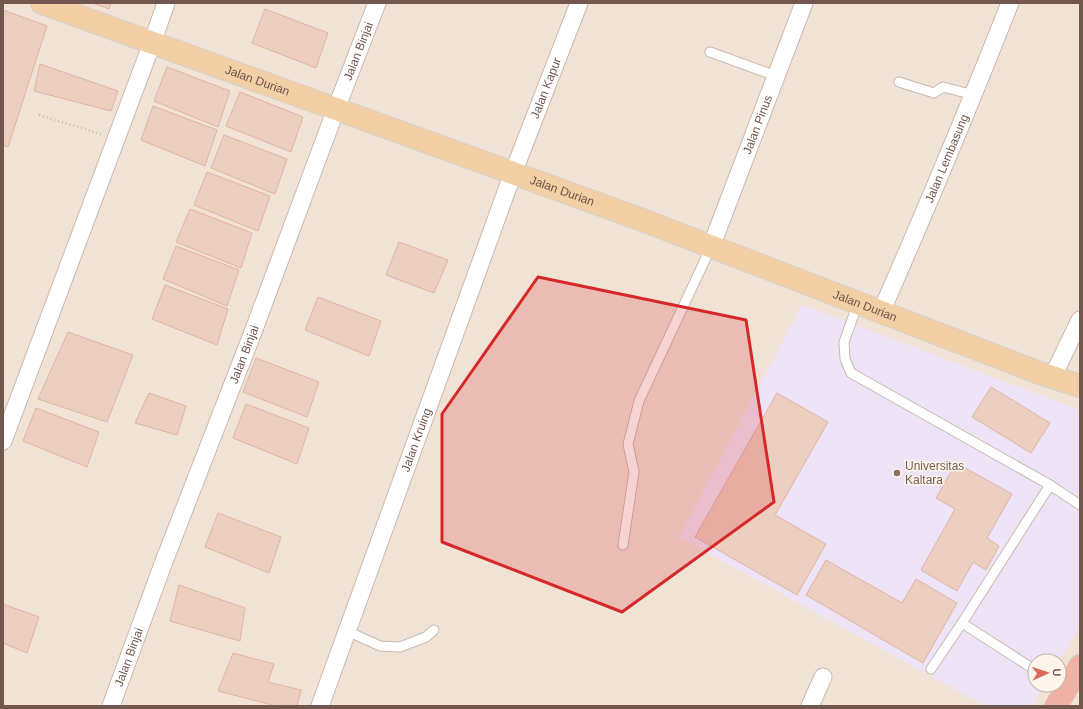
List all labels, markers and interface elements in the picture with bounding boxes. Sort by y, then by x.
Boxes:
street label: Jalan Binjai [341,20,376,82]
street label: Jalan Kapur [528,56,564,120]
street label: Jalan Durian [223,63,292,99]
street label: Jalan Pinus [740,93,775,156]
street label: Jalan Lembasung [922,112,971,205]
street label: Jalan Durian [528,173,596,209]
street label: Jalan Durian [831,287,899,324]
street label: Jalan Binjai [227,323,262,386]
street label: Jalan Kruing [398,406,434,474]
place label: Universitas Kaltara [905,459,964,487]
marker: Universitas Kaltara [892,468,902,478]
street label: Jalan Binjai [112,626,146,688]
north arrow [1027,653,1067,693]
text: U [1051,668,1063,677]

